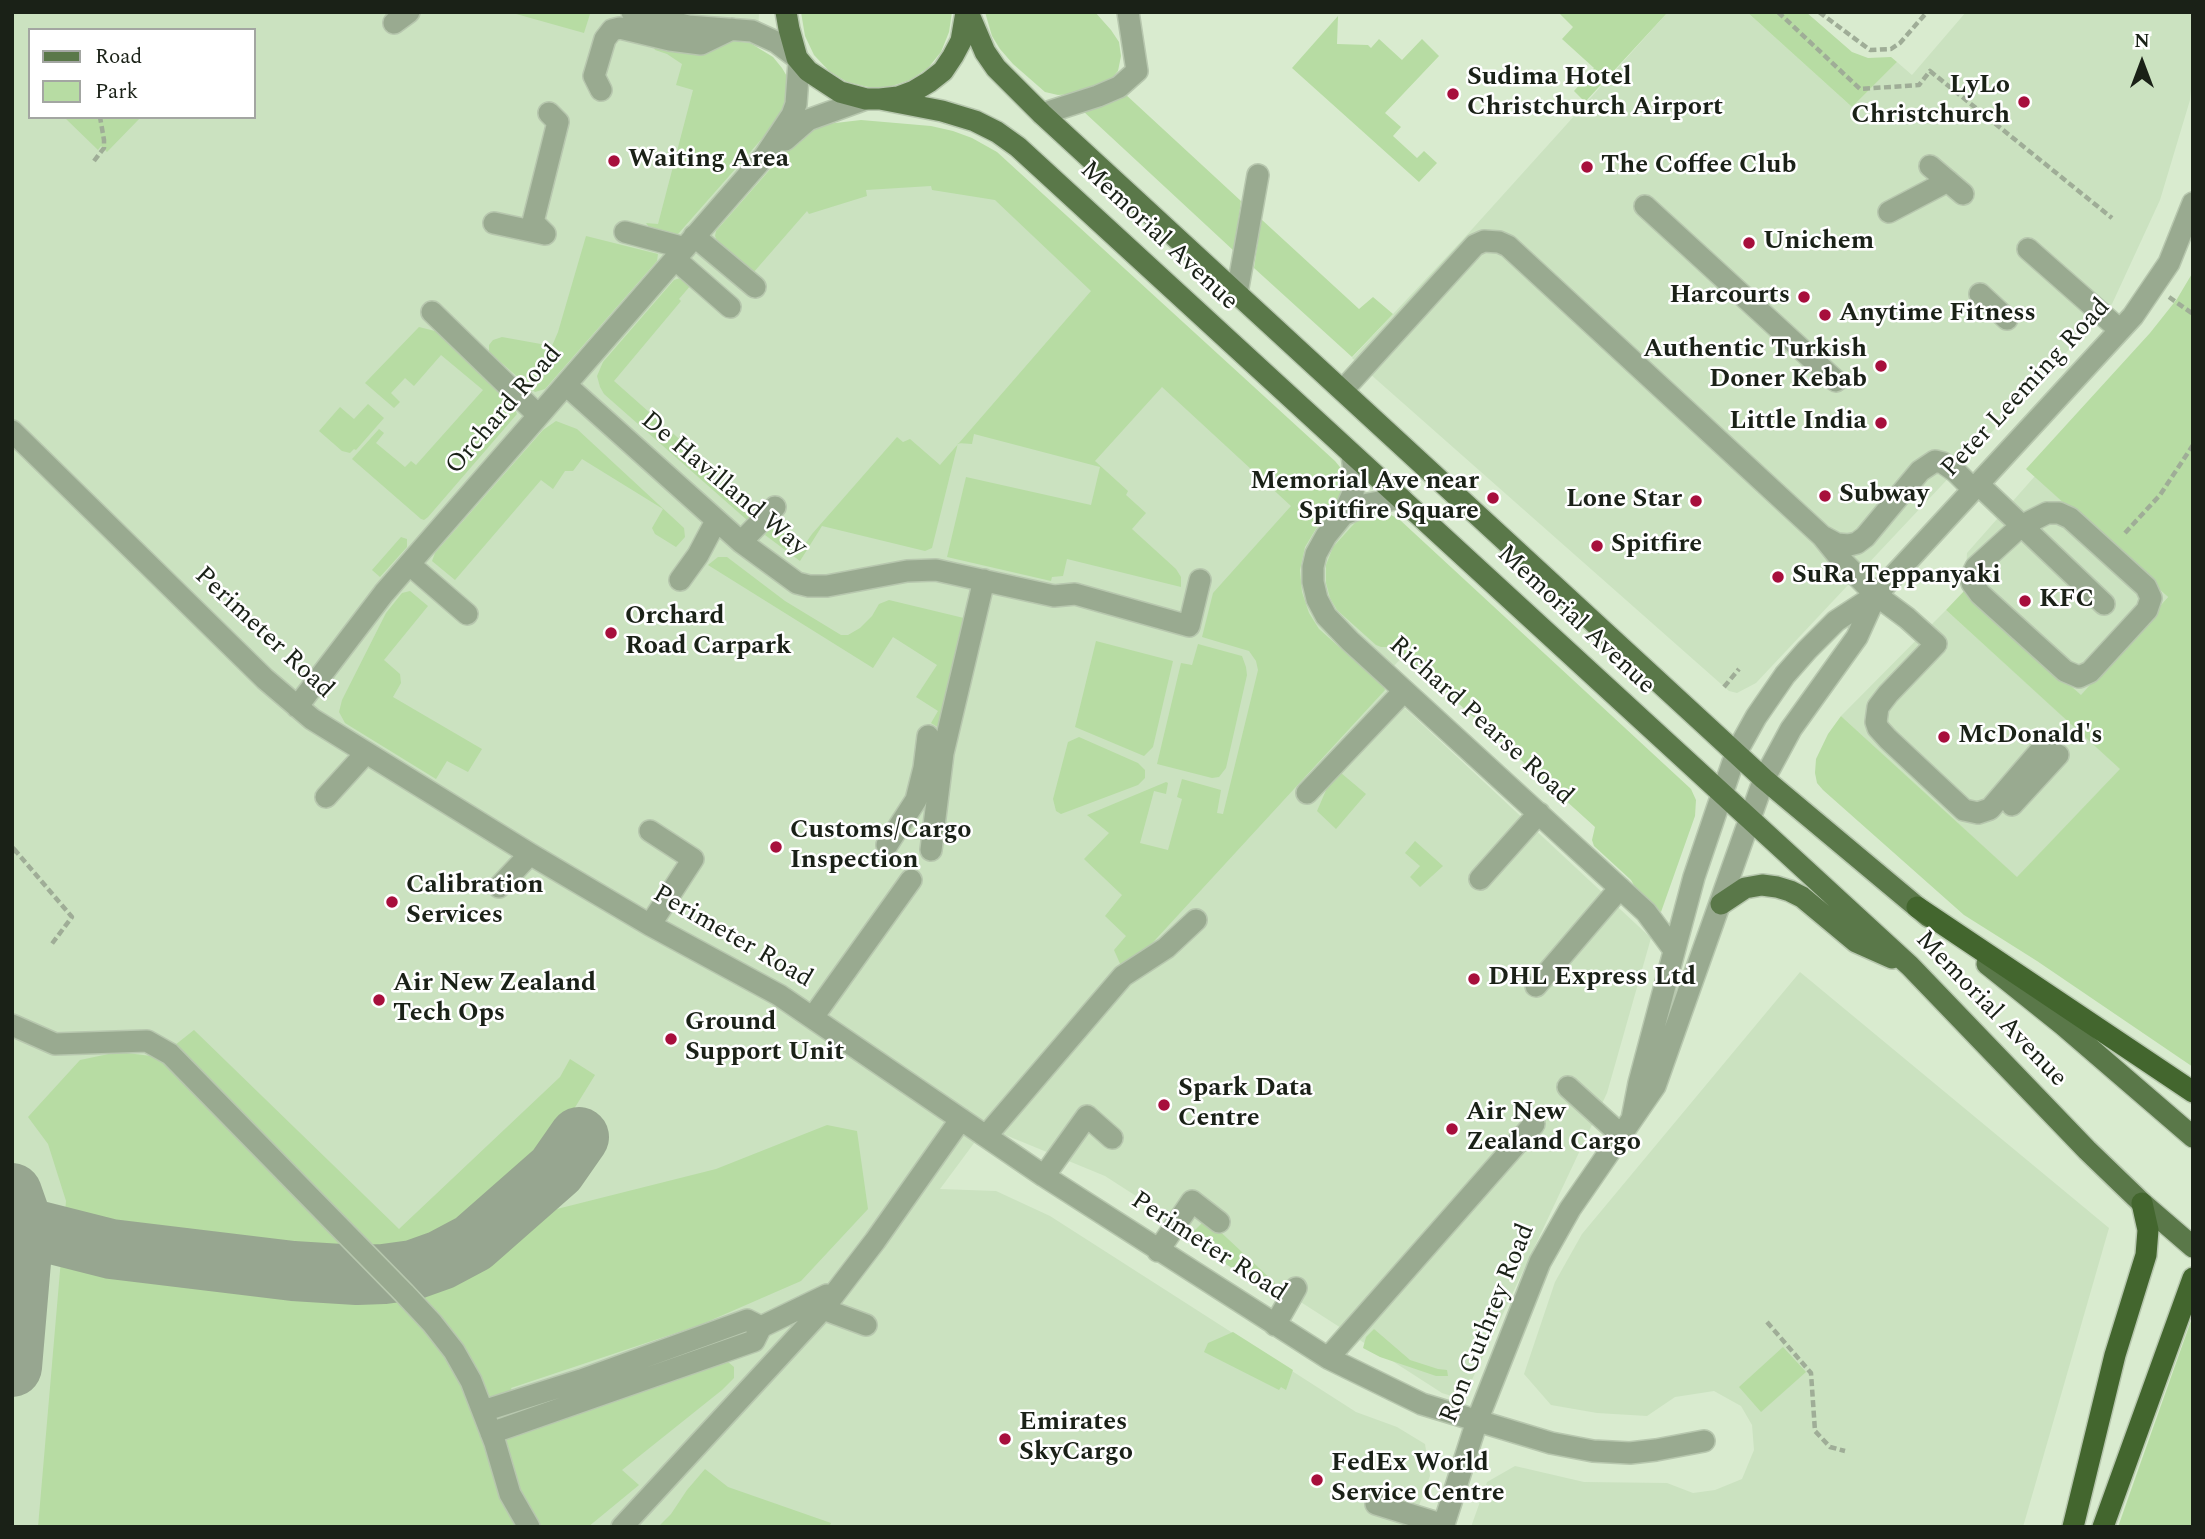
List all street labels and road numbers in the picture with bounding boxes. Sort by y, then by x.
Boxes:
street label: Memorial Avenue [1072,156,1244,318]
street label: Peter Leeming Road [1936,293,2118,485]
street label: Orchard Road [440,340,570,482]
street label: De Havilland Way [633,406,813,564]
street label: Memorial Avenue [1489,540,1661,702]
street label: Perimeter Road [187,561,339,707]
street label: Richard Pearse Road [1381,631,1579,813]
street label: Perimeter Road [647,880,817,996]
street label: Memorial Avenue [1908,925,2072,1095]
street label: Perimeter Road [1124,1186,1292,1310]
street label: Ron Guthrey Road [1435,1220,1543,1428]

